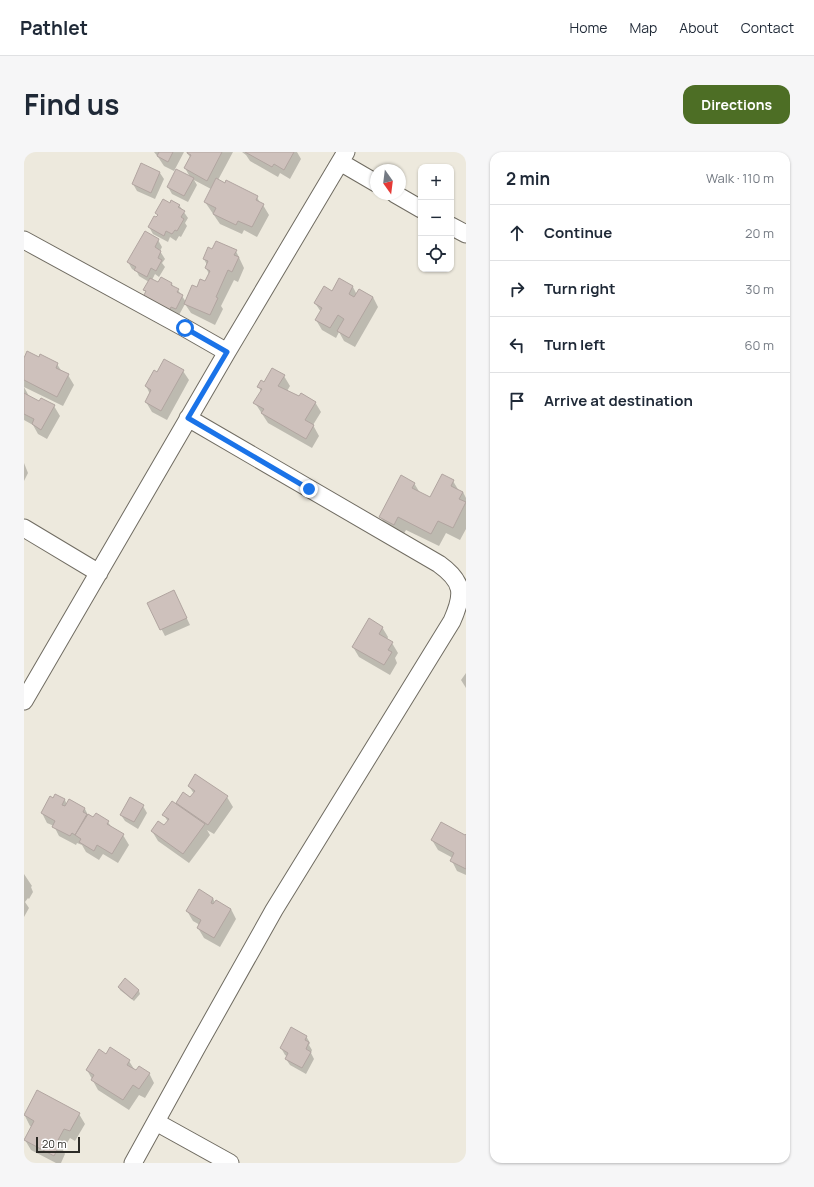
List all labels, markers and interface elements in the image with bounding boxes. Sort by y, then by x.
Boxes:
text: Pathlet [20,15,88,41]
text: Home [570,18,607,37]
text: Map [629,18,657,37]
text: About [679,18,719,37]
text: Contact [741,18,794,37]
text: Find us [24,85,119,123]
button: Directions [683,85,790,124]
north arrow [370,164,406,200]
map controls [418,164,454,272]
button: + [418,164,454,200]
text: 2 min [506,167,550,190]
text: Walk · 110 m [706,169,774,187]
button: − [418,200,454,236]
icon: ahead [506,222,528,244]
text: Continue [544,222,612,243]
text: 20 m [745,224,774,242]
button: locate [418,236,454,272]
icon: right [506,278,528,300]
text: Turn right [544,278,615,299]
text: 30 m [745,280,774,298]
route start [176,319,194,337]
icon: left [506,334,528,356]
text: Turn left [544,334,606,355]
text: 60 m [744,336,774,354]
icon: arrive [506,390,528,412]
text: Arrive at destination [544,390,693,411]
route end [300,480,318,498]
scale bar [36,1135,80,1154]
text: 20 m [42,1136,67,1151]

